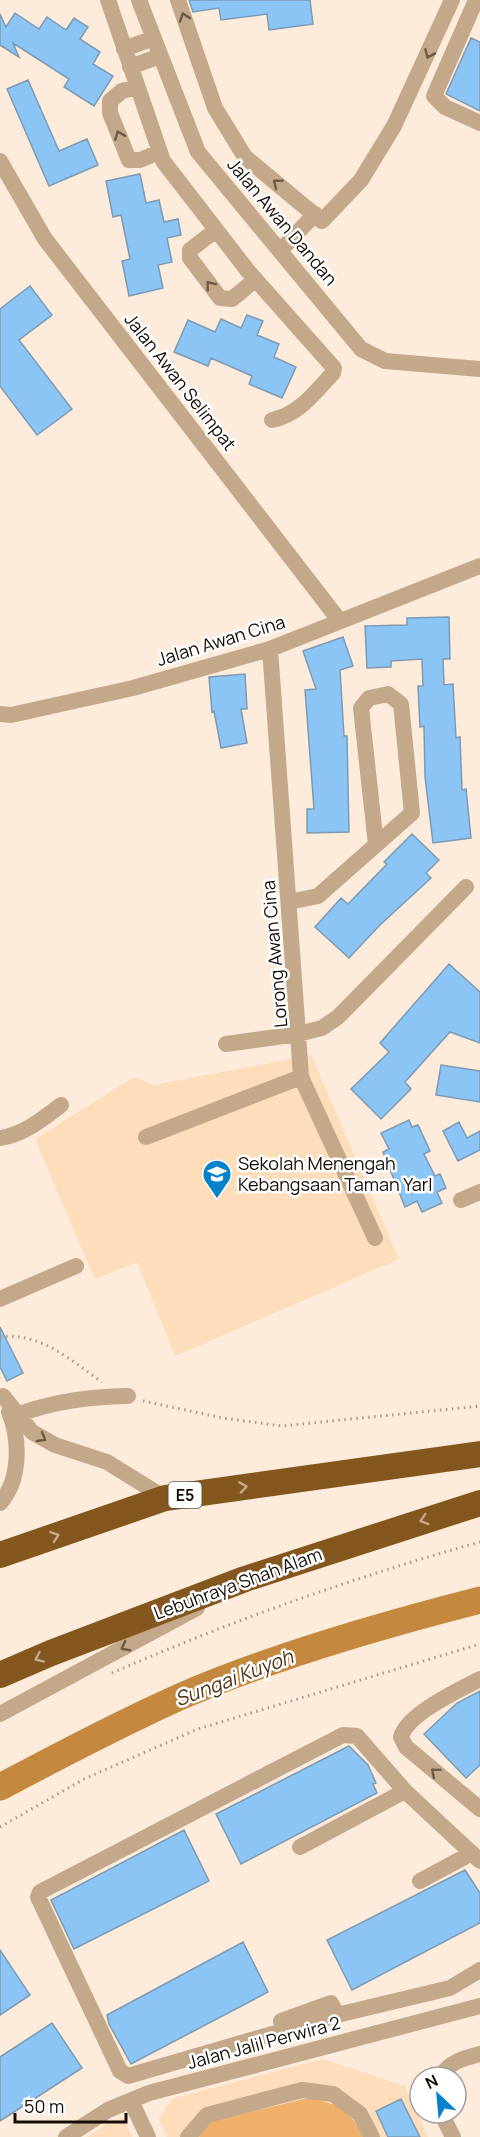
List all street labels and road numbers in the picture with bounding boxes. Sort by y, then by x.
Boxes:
street label: Jalan Awan Dandan [222,153,343,290]
street label: Jalan Awan Selimpat [120,308,242,455]
street label: Jalan Awan Cina [154,609,288,671]
street label: Lorong Awan Cina [256,879,292,1029]
road number: E5 [168,1482,201,1508]
street label: Lebuhraya Shah Alam [150,1542,325,1625]
street label: Jalan Jalil Perwira 2 [185,2010,343,2074]

